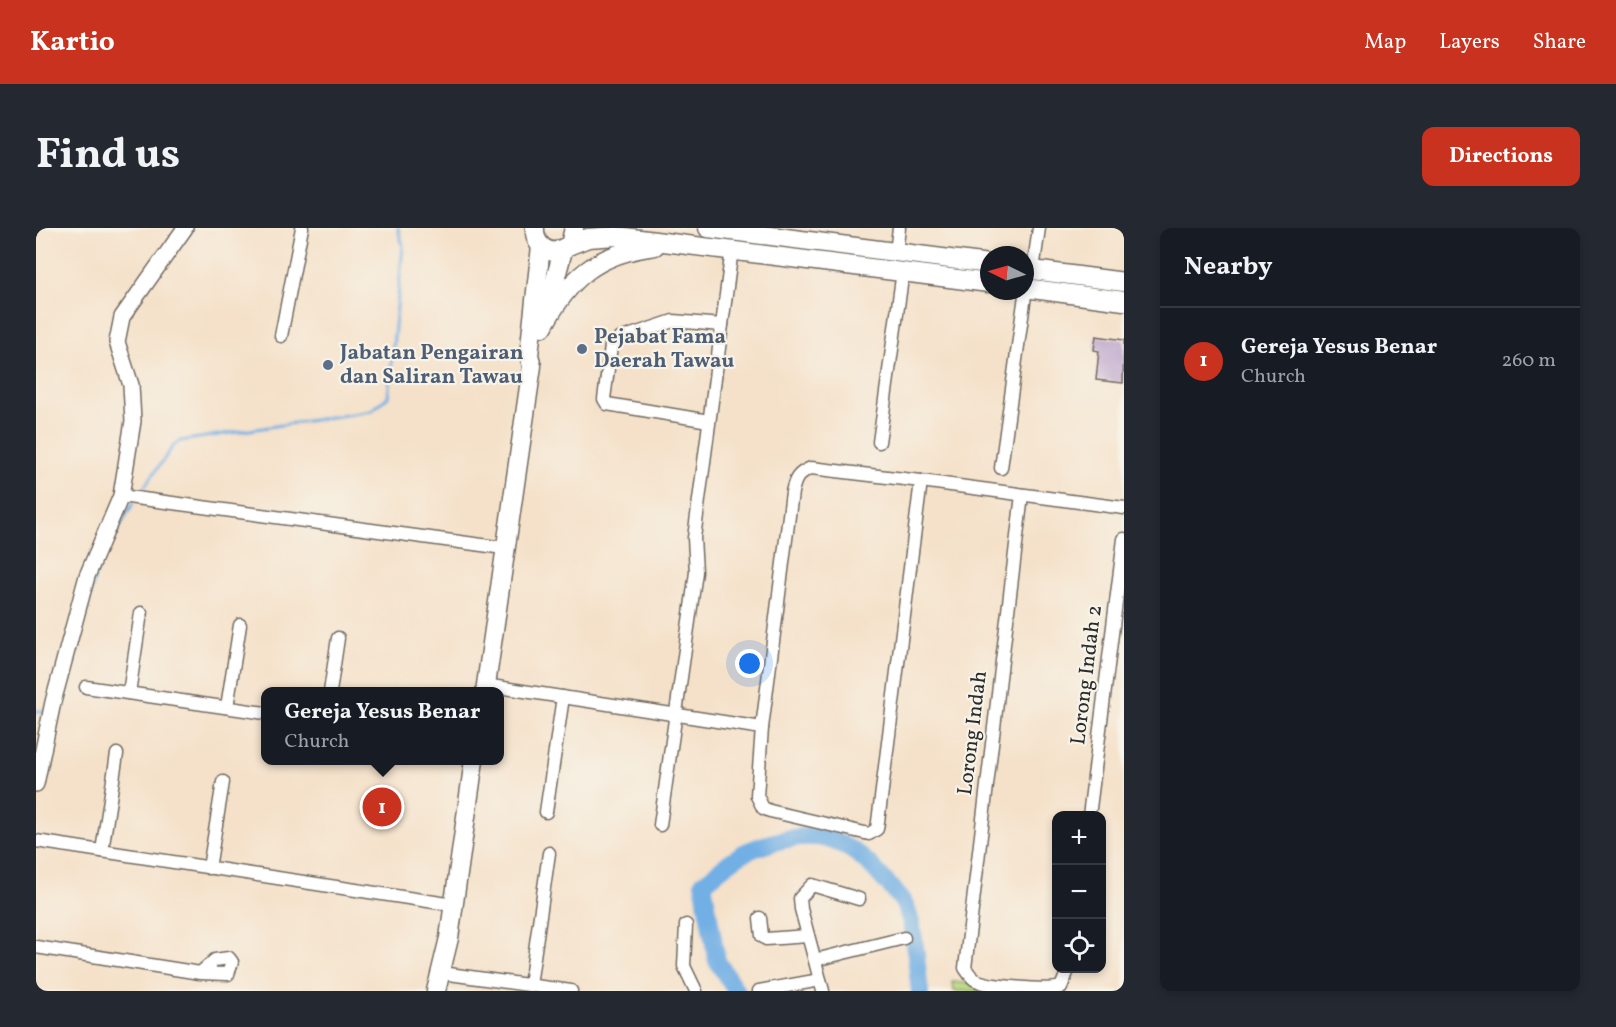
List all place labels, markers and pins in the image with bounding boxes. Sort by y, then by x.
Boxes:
place label: Pejabat Fama Daerah Tawau [594,323,734,376]
place label: Jabatan Pengairan dan Saliran Tawau [339,339,524,392]
marker: Pejabat Fama Daerah Tawau [575,342,589,356]
marker: Jabatan Pengairan dan Saliran Tawau [321,358,335,372]
pin: 1 [362,784,402,830]

